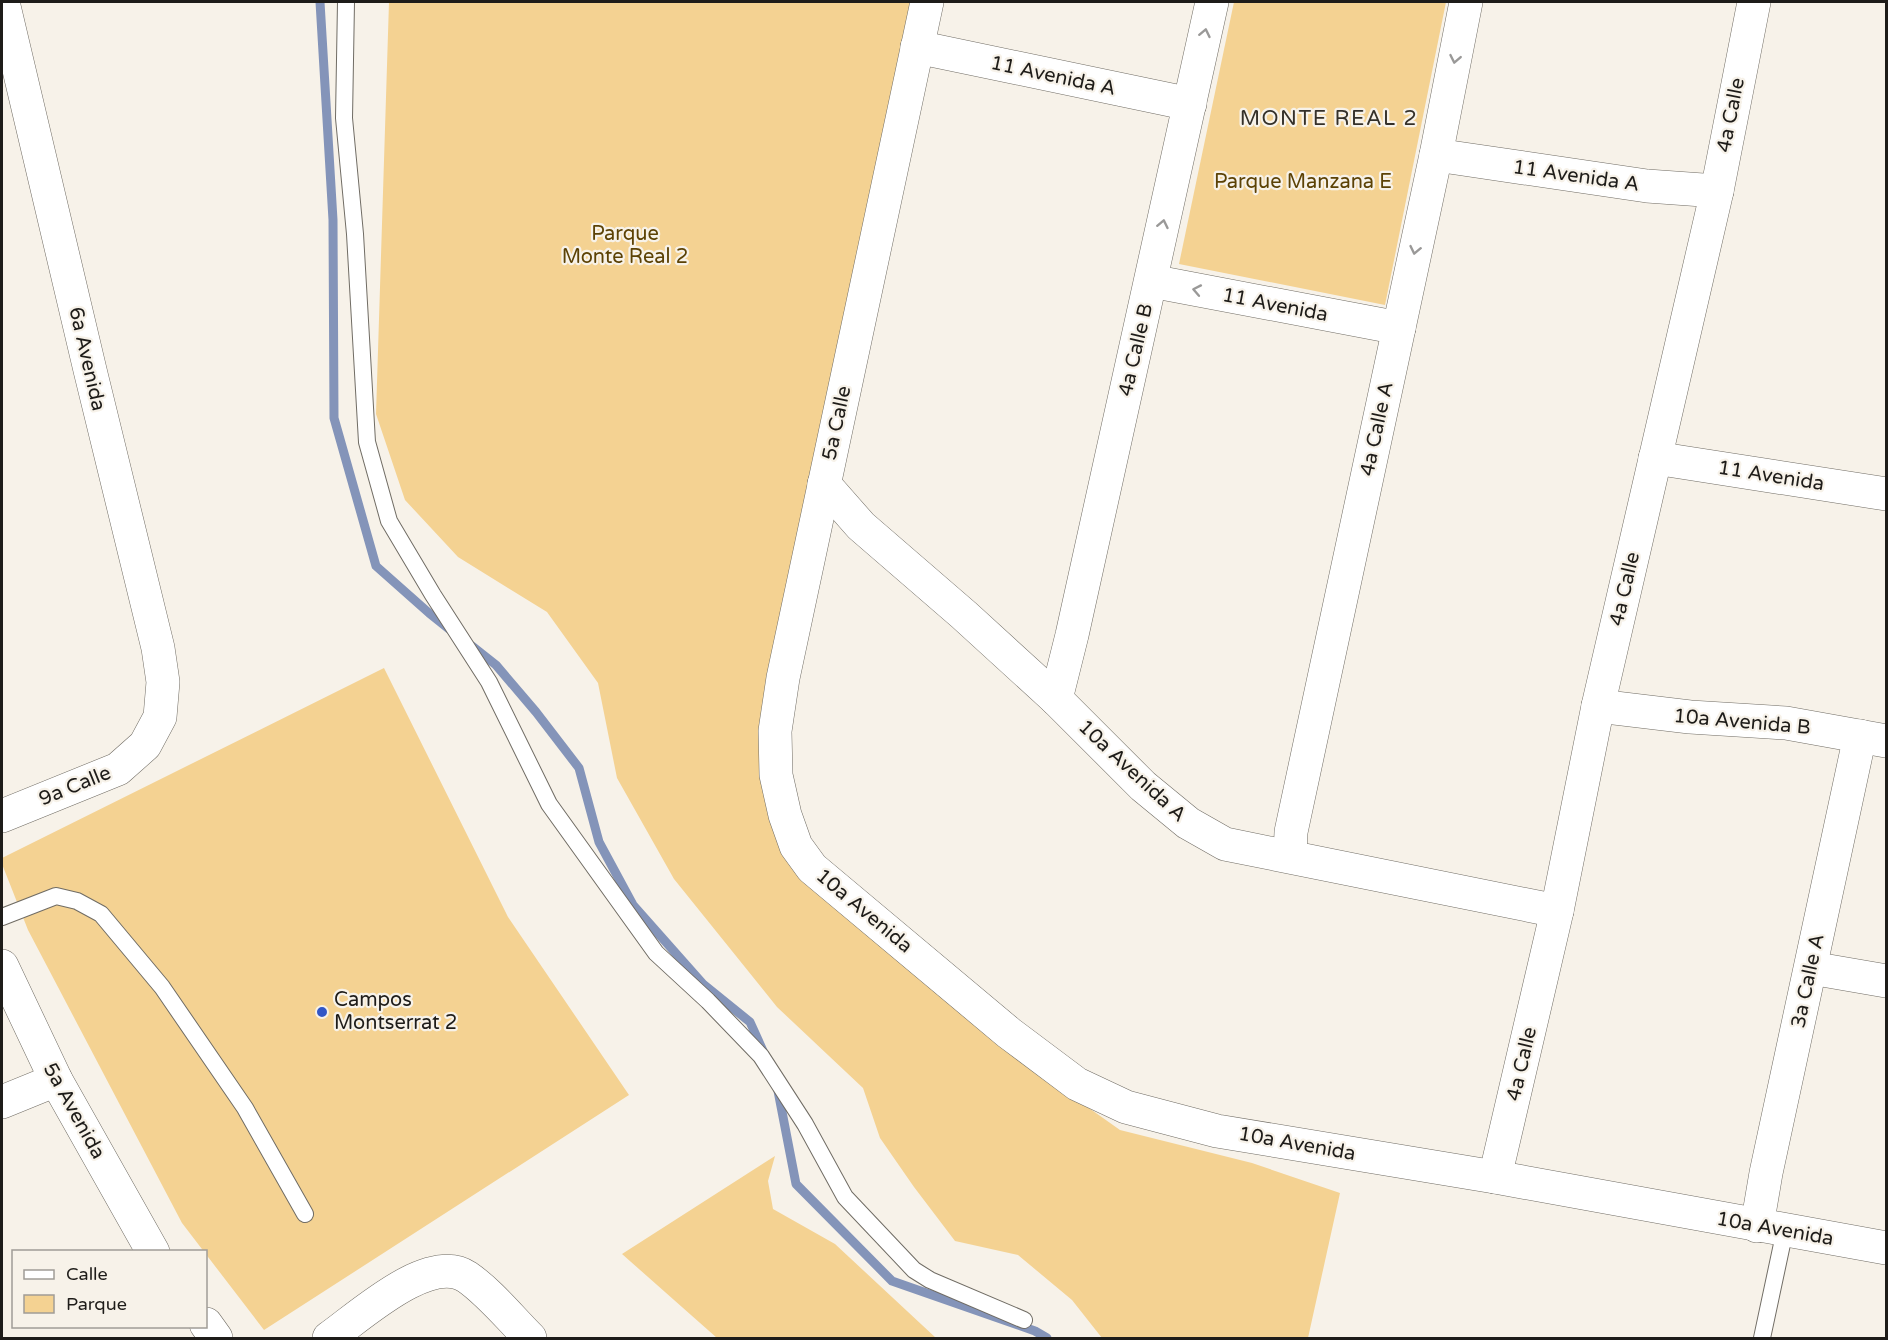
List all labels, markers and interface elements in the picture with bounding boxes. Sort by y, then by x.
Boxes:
one-way arrow [1198,29,1211,39]
street label: 11 Avenida A [988,51,1118,101]
one-way arrow [1449,54,1462,64]
street label: 4a Calle [1712,76,1750,154]
district label: MONTE REAL 2 [1240,106,1418,131]
street label: 11 Avenida A [1511,155,1641,197]
park label: Parque Manzana E [1214,170,1392,194]
one-way arrow [1156,219,1169,229]
park label: Parque Monte Real 2 [562,222,688,269]
one-way arrow [1410,245,1423,255]
street label: 11 Avenida [1220,283,1330,327]
one-way arrow [1192,284,1202,297]
street label: 4a Calle B [1114,301,1158,399]
street label: 6a Avenida [63,305,111,413]
street label: 4a Calle A [1355,380,1399,478]
street label: 5a Calle [817,384,857,462]
street label: 11 Avenida [1716,456,1826,496]
street label: 4a Calle [1605,550,1645,628]
street label: 10a Avenida B [1672,704,1812,740]
street label: 10a Avenida A [1073,715,1191,827]
street label: 9a Calle [36,761,114,811]
street label: 10a Avenida [811,864,917,958]
street label: 3a Calle A [1786,932,1830,1030]
place label: Campos Montserrat 2 [334,988,457,1035]
marker: Campos Montserrat 2 [315,1005,329,1019]
street label: 4a Calle [1502,1025,1542,1103]
street label: 5a Avenida [38,1059,110,1163]
street label: 10a Avenida [1237,1122,1357,1166]
street label: 10a Avenida [1715,1207,1835,1251]
legend [12,1250,207,1328]
text: Calle [66,1263,108,1285]
text: Parque [66,1293,127,1315]

